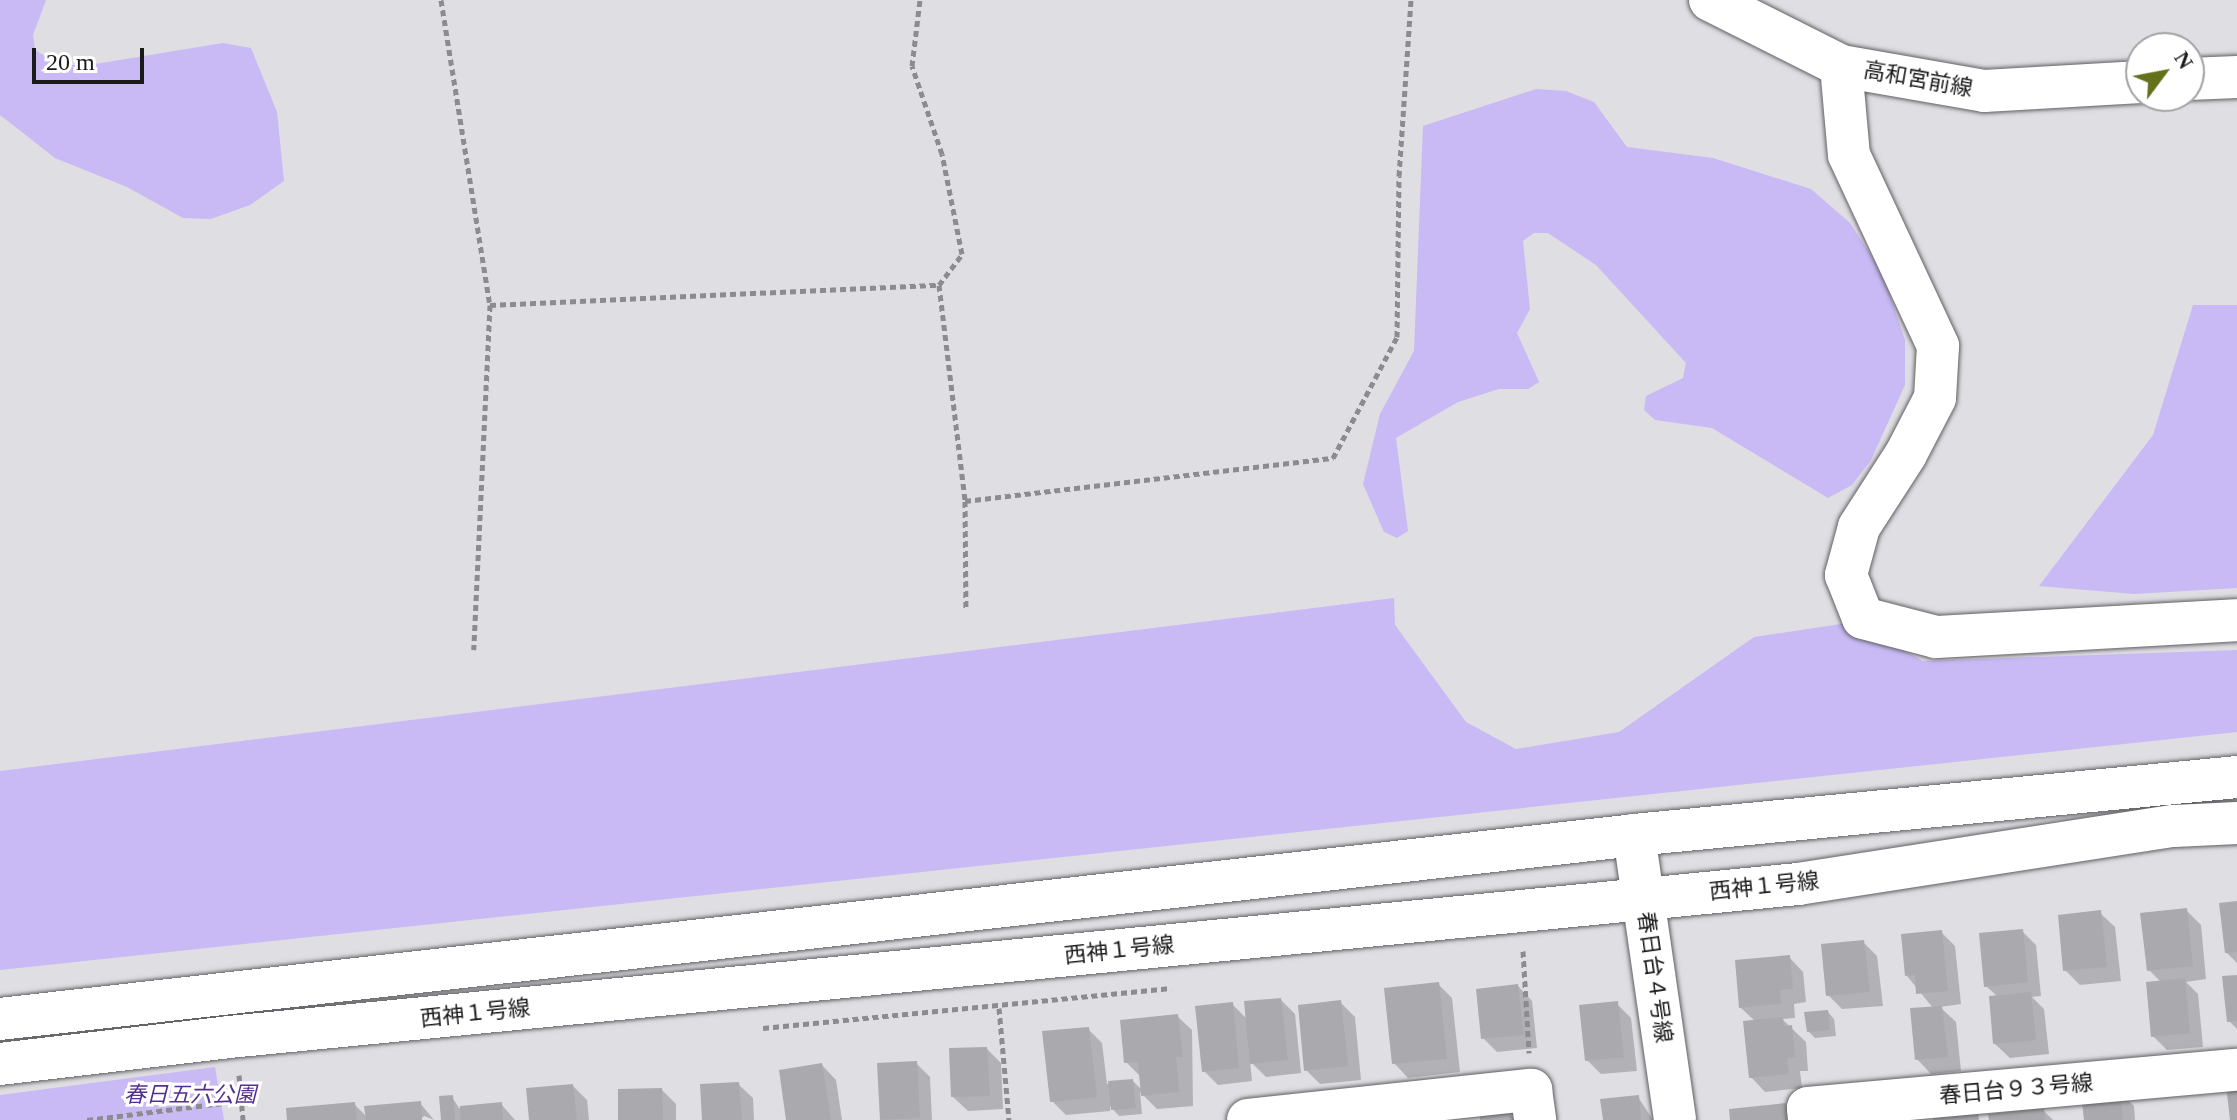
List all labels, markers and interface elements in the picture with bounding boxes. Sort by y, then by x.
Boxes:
scale bar [36,32,148,82]
north arrow [2125,32,2205,112]
text: N [2169,47,2199,73]
text: 20 m [46,49,95,75]
street label: 高和宮前線 [1862,56,1974,102]
street label: 西神１号線 [1708,867,1820,905]
street label: 春日台４号線 [1633,910,1677,1044]
street label: 西神１号線 [1063,931,1175,969]
street label: 西神１号線 [419,994,531,1032]
street label: 春日台９３号線 [1938,1069,2094,1109]
park label: 春日五六公園 [124,1082,256,1108]

